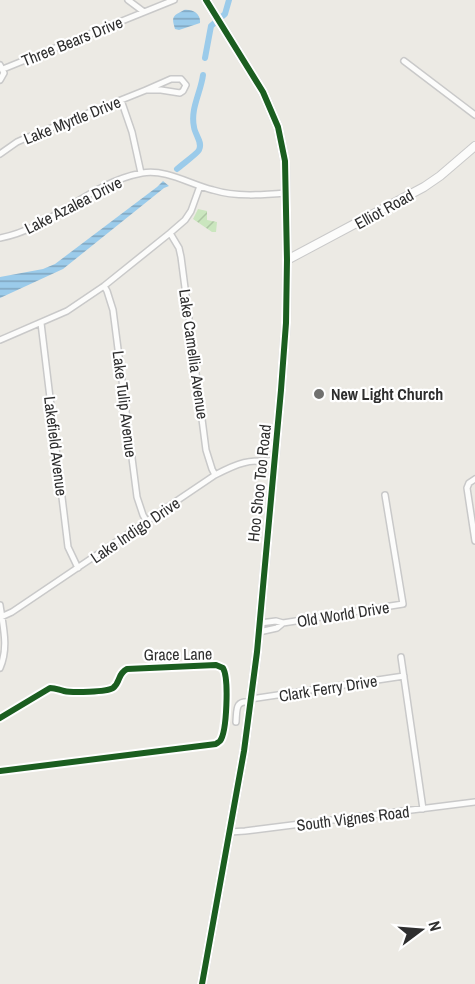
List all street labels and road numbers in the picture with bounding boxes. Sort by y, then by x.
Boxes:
street label: Three Bears Drive [18,11,126,71]
street label: Lake Myrtle Drive [20,91,124,149]
street label: Lake Azalea Drive [21,171,125,239]
street label: Elliot Road [351,184,417,234]
street label: Lake Camellia Avenue [174,288,214,420]
street label: Lake Tulip Avenue [108,349,142,459]
street label: Lakefield Avenue [39,395,73,497]
street label: Hoo Shoo Too Road [242,423,276,543]
street label: Lake Indigo Drive [86,492,184,568]
street label: Old World Drive [295,596,391,632]
street label: Grace Lane [144,642,212,666]
street label: Clark Ferry Drive [277,669,379,707]
street label: South Vignes Road [295,800,411,836]

